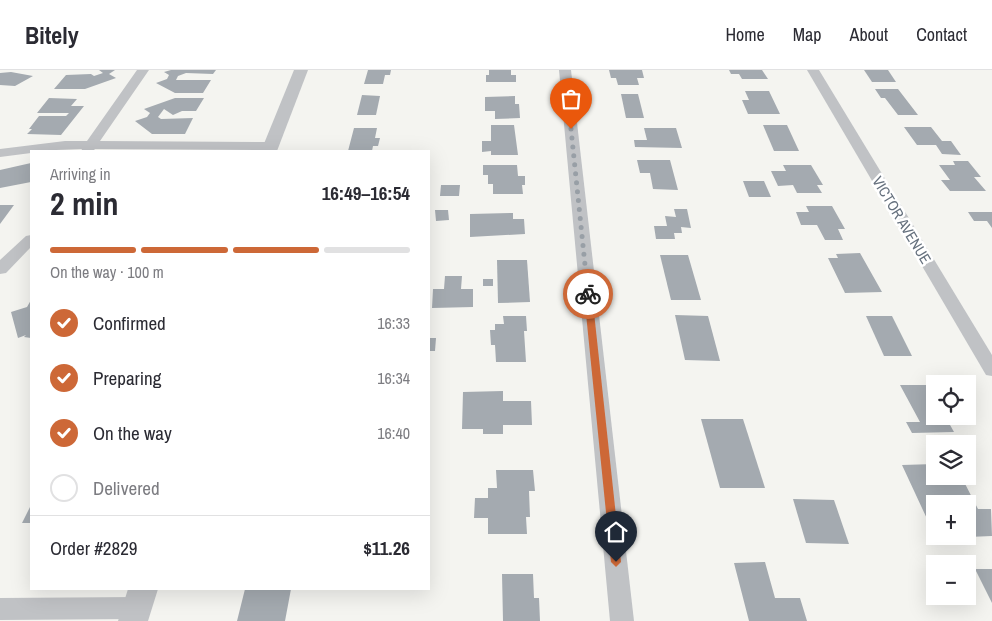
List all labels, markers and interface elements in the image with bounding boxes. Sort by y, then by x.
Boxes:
text: Bitely [25,19,79,51]
text: Home [725,22,765,47]
text: Map [793,22,822,47]
text: About [850,22,888,47]
text: Contact [916,22,967,47]
pin [550,78,592,129]
icon: bag [557,85,585,113]
text: Arriving in [50,163,111,185]
street label: VICTOR AVENUE [868,172,936,268]
text: 16:49–16:54 [322,180,410,206]
text: 2 min [50,182,119,225]
text: On the way · 100 m [50,261,164,283]
courier [563,269,613,319]
icon: bike [574,280,602,308]
icon: check [50,309,78,337]
text: Confirmed [93,310,166,336]
text: 16:33 [377,312,410,334]
icon: check [50,364,78,392]
text: Preparing [93,365,161,391]
text: 16:34 [377,367,410,389]
map controls [926,375,976,605]
button: locate [926,375,976,425]
icon: check [50,419,78,447]
text: On the way [93,420,172,446]
text: 16:40 [377,422,410,444]
button: layers [926,435,976,485]
text: Delivered [93,475,160,501]
button: + [926,495,976,545]
pin [595,511,637,562]
icon: home [602,518,630,546]
text: Order #2829 [50,535,137,561]
text: $11.26 [363,535,410,561]
button: − [926,555,976,605]

